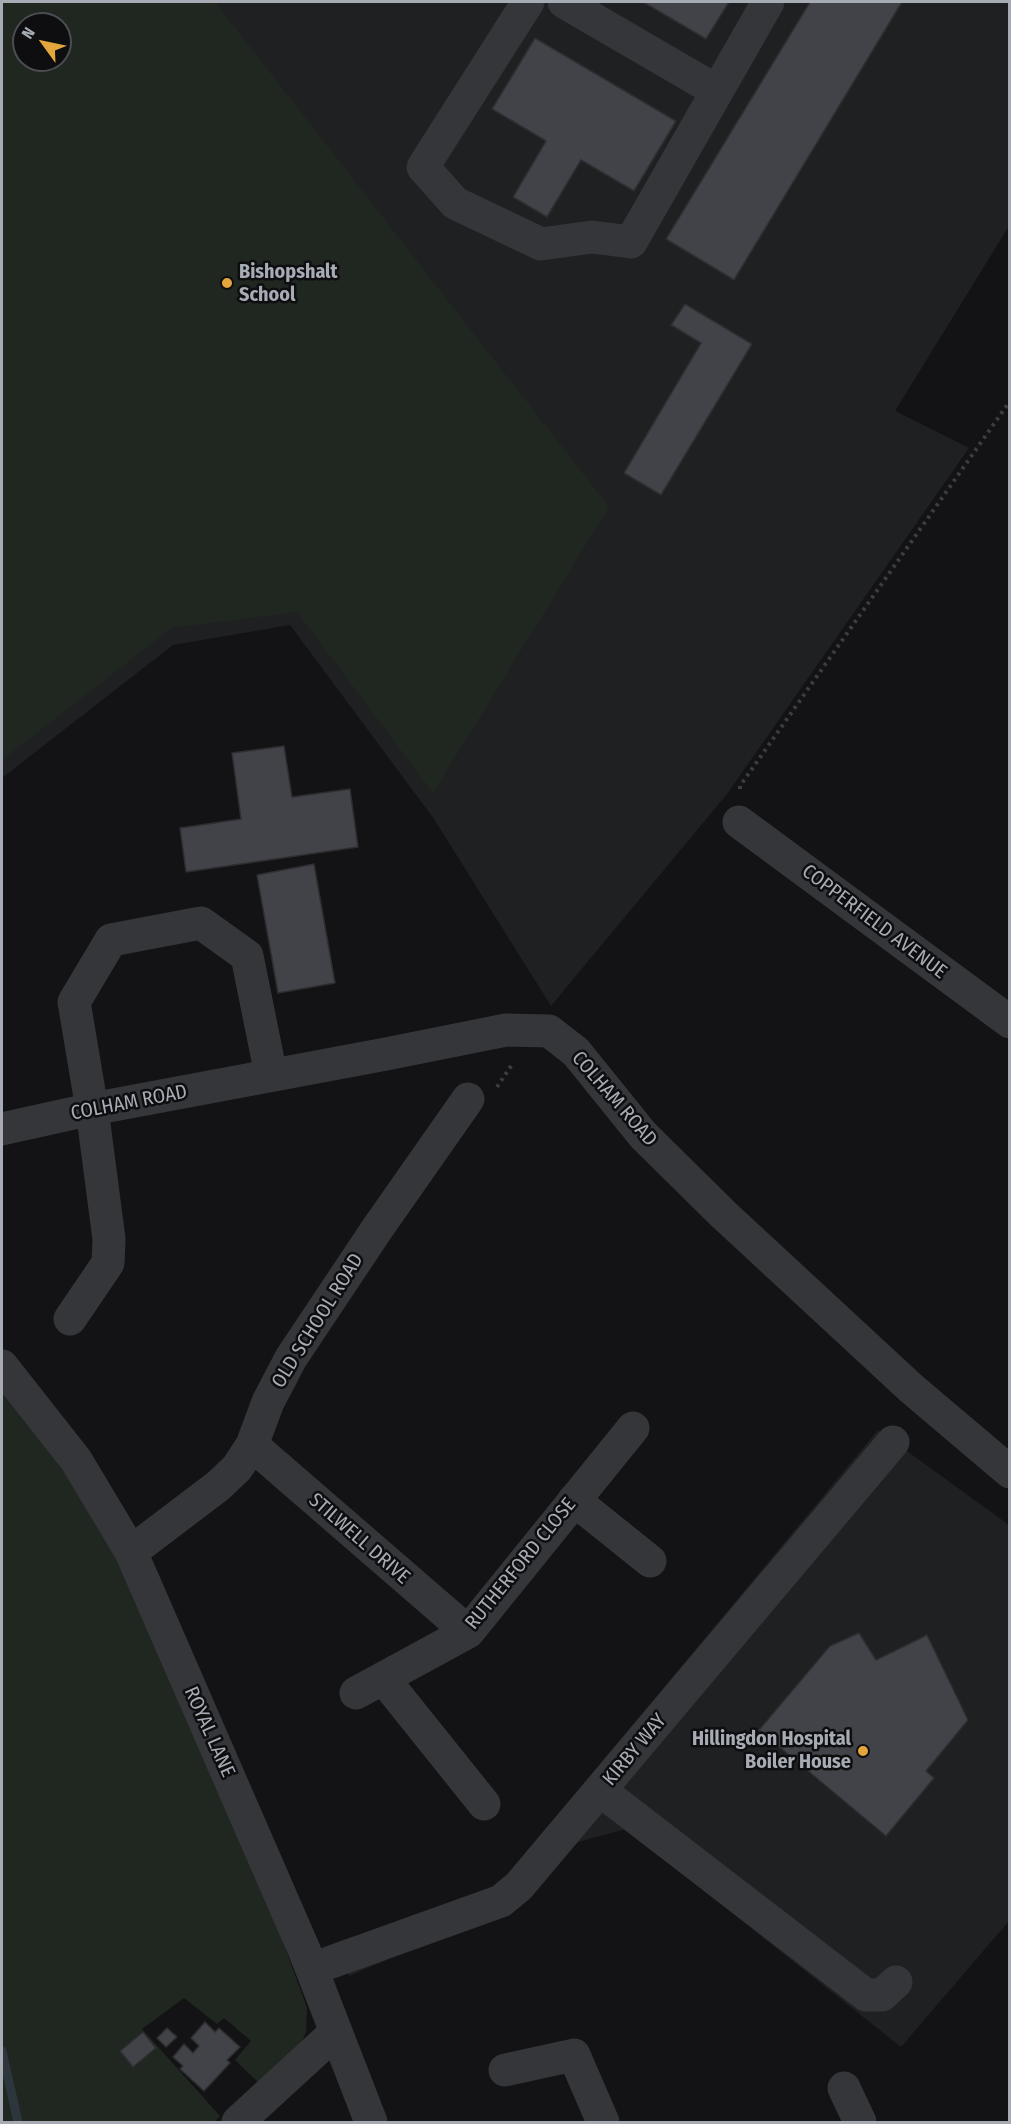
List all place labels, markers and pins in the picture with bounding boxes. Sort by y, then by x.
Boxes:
place label: Bishopshalt School [239,260,338,307]
marker: Bishopshalt School [220,276,234,290]
place label: Hillingdon Hospital Boiler House [692,1727,851,1774]
marker: Hillingdon Hospital Boiler House [856,1744,870,1758]

